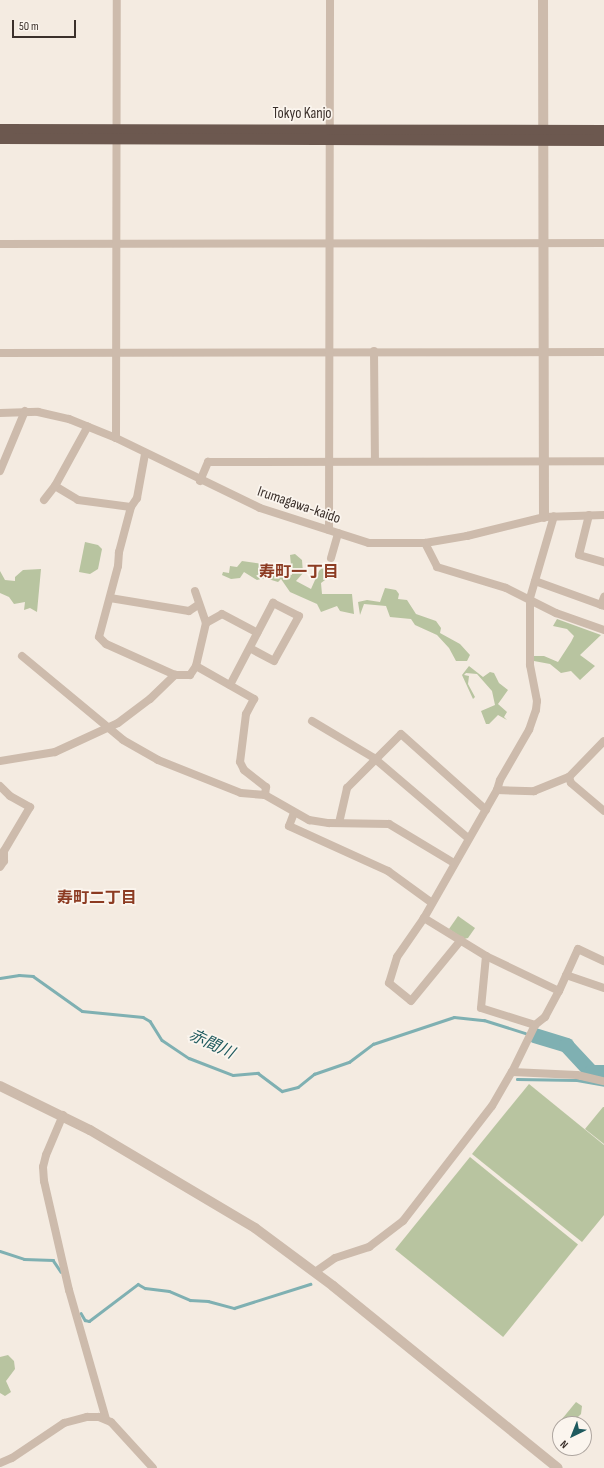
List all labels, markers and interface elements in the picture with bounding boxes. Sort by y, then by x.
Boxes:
scale bar [14,12,78,38]
text: 50 m [19,19,39,34]
street label: Tokyo Kanjo [272,105,332,123]
street label: Irumagawa-kaido [255,482,343,528]
district label: 寿町一丁目 [259,563,339,583]
district label: 寿町二丁目 [57,889,137,909]
water label: 赤間川 [185,1026,237,1064]
north arrow [552,1416,592,1456]
text: N [558,1438,571,1451]

